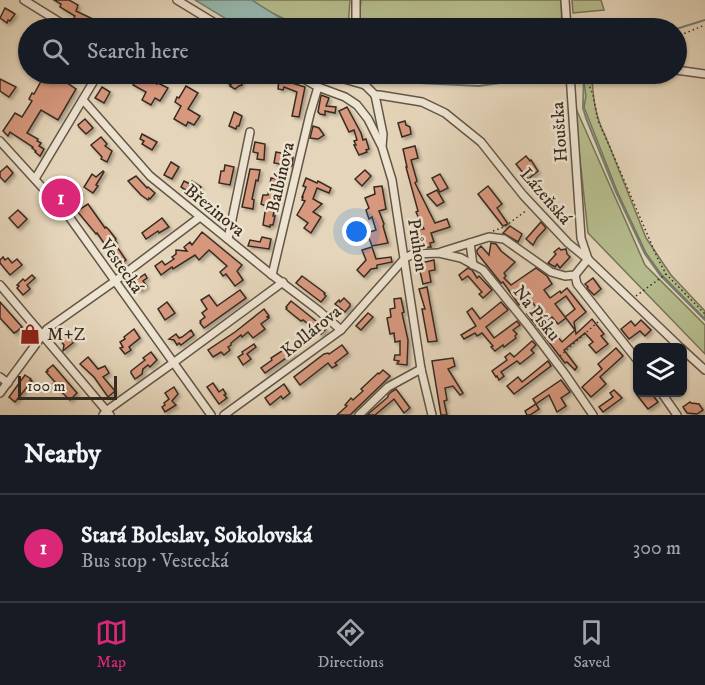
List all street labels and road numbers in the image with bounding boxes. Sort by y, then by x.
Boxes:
street label: Houštka [547,101,573,163]
street label: Balbínova [262,140,300,214]
street label: Lázeňská [515,164,576,230]
street label: Březinova [180,180,249,242]
street label: Průhon [402,217,432,274]
street label: Vestecká [94,234,148,298]
street label: Na Písku [508,281,565,346]
street label: Kollárova [277,301,346,363]

